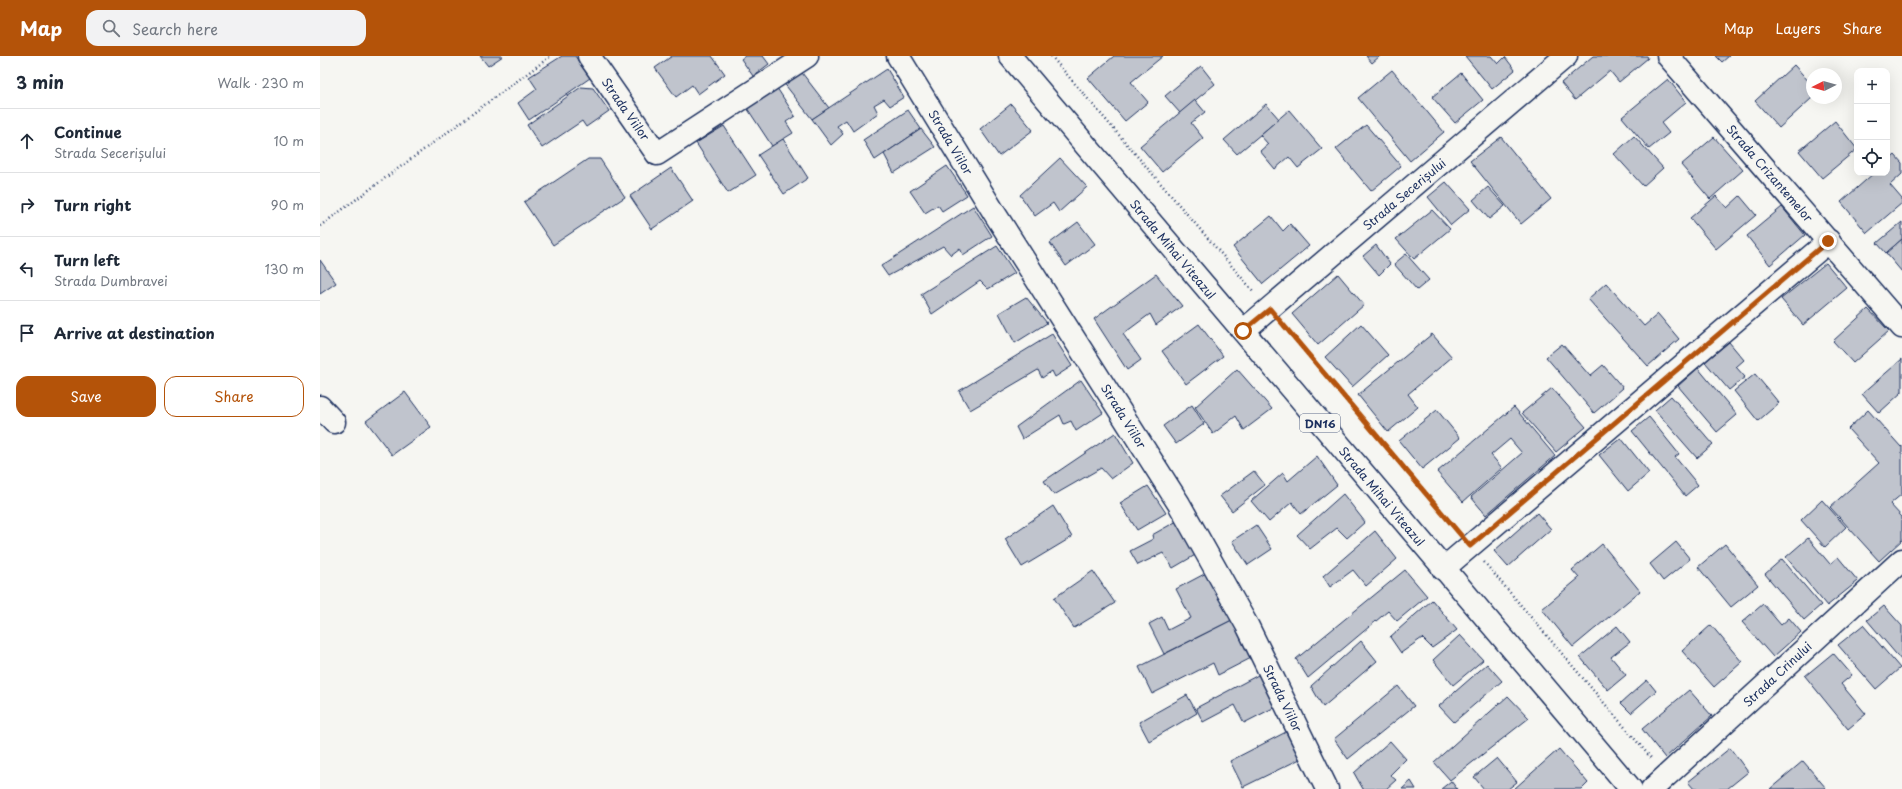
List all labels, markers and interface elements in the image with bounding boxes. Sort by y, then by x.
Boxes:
search box [86,10,366,46]
text: Map [20,14,62,42]
icon: search [100,17,122,39]
text: Search here [132,17,218,40]
text: Map [1724,18,1754,39]
text: Layers [1776,18,1821,39]
text: Share [1843,18,1882,39]
north arrow [1806,68,1842,104]
map controls [1854,68,1890,176]
button: + [1854,68,1890,104]
text: 3 min [16,69,64,95]
text: Walk · 230 m [217,73,304,92]
street label: Strada Viilor [598,74,655,145]
button: − [1854,104,1890,140]
street label: Strada Viilor [924,106,978,178]
text: Continue [54,120,122,143]
street label: Strada Crizantemelor [1722,120,1818,226]
icon: ahead [16,130,38,152]
text: 10 m [274,131,304,150]
button: locate [1854,140,1890,176]
text: Strada Secerișului [54,143,166,162]
street label: Strada Secerișului [1359,154,1449,234]
text: Turn right [54,193,131,216]
icon: right [16,194,38,216]
text: 90 m [271,195,304,214]
street label: Strada Mihai Viteazul [1126,195,1220,303]
route end [1819,232,1837,250]
text: Turn left [54,248,120,271]
icon: left [16,258,38,280]
text: 130 m [265,259,304,278]
text: Strada Dumbravei [54,271,168,290]
text: Arrive at destination [54,321,215,344]
icon: arrive [16,322,38,344]
route start [1234,322,1252,340]
button: Save [16,376,156,417]
button: Share [164,376,304,417]
street label: Strada Viilor [1097,380,1151,452]
road number: DN16 [1300,414,1340,432]
street label: Strada Mihai Viteazul [1335,442,1429,550]
street label: Strada Crinului [1739,637,1815,711]
street label: Strada Viilor [1259,661,1307,735]

